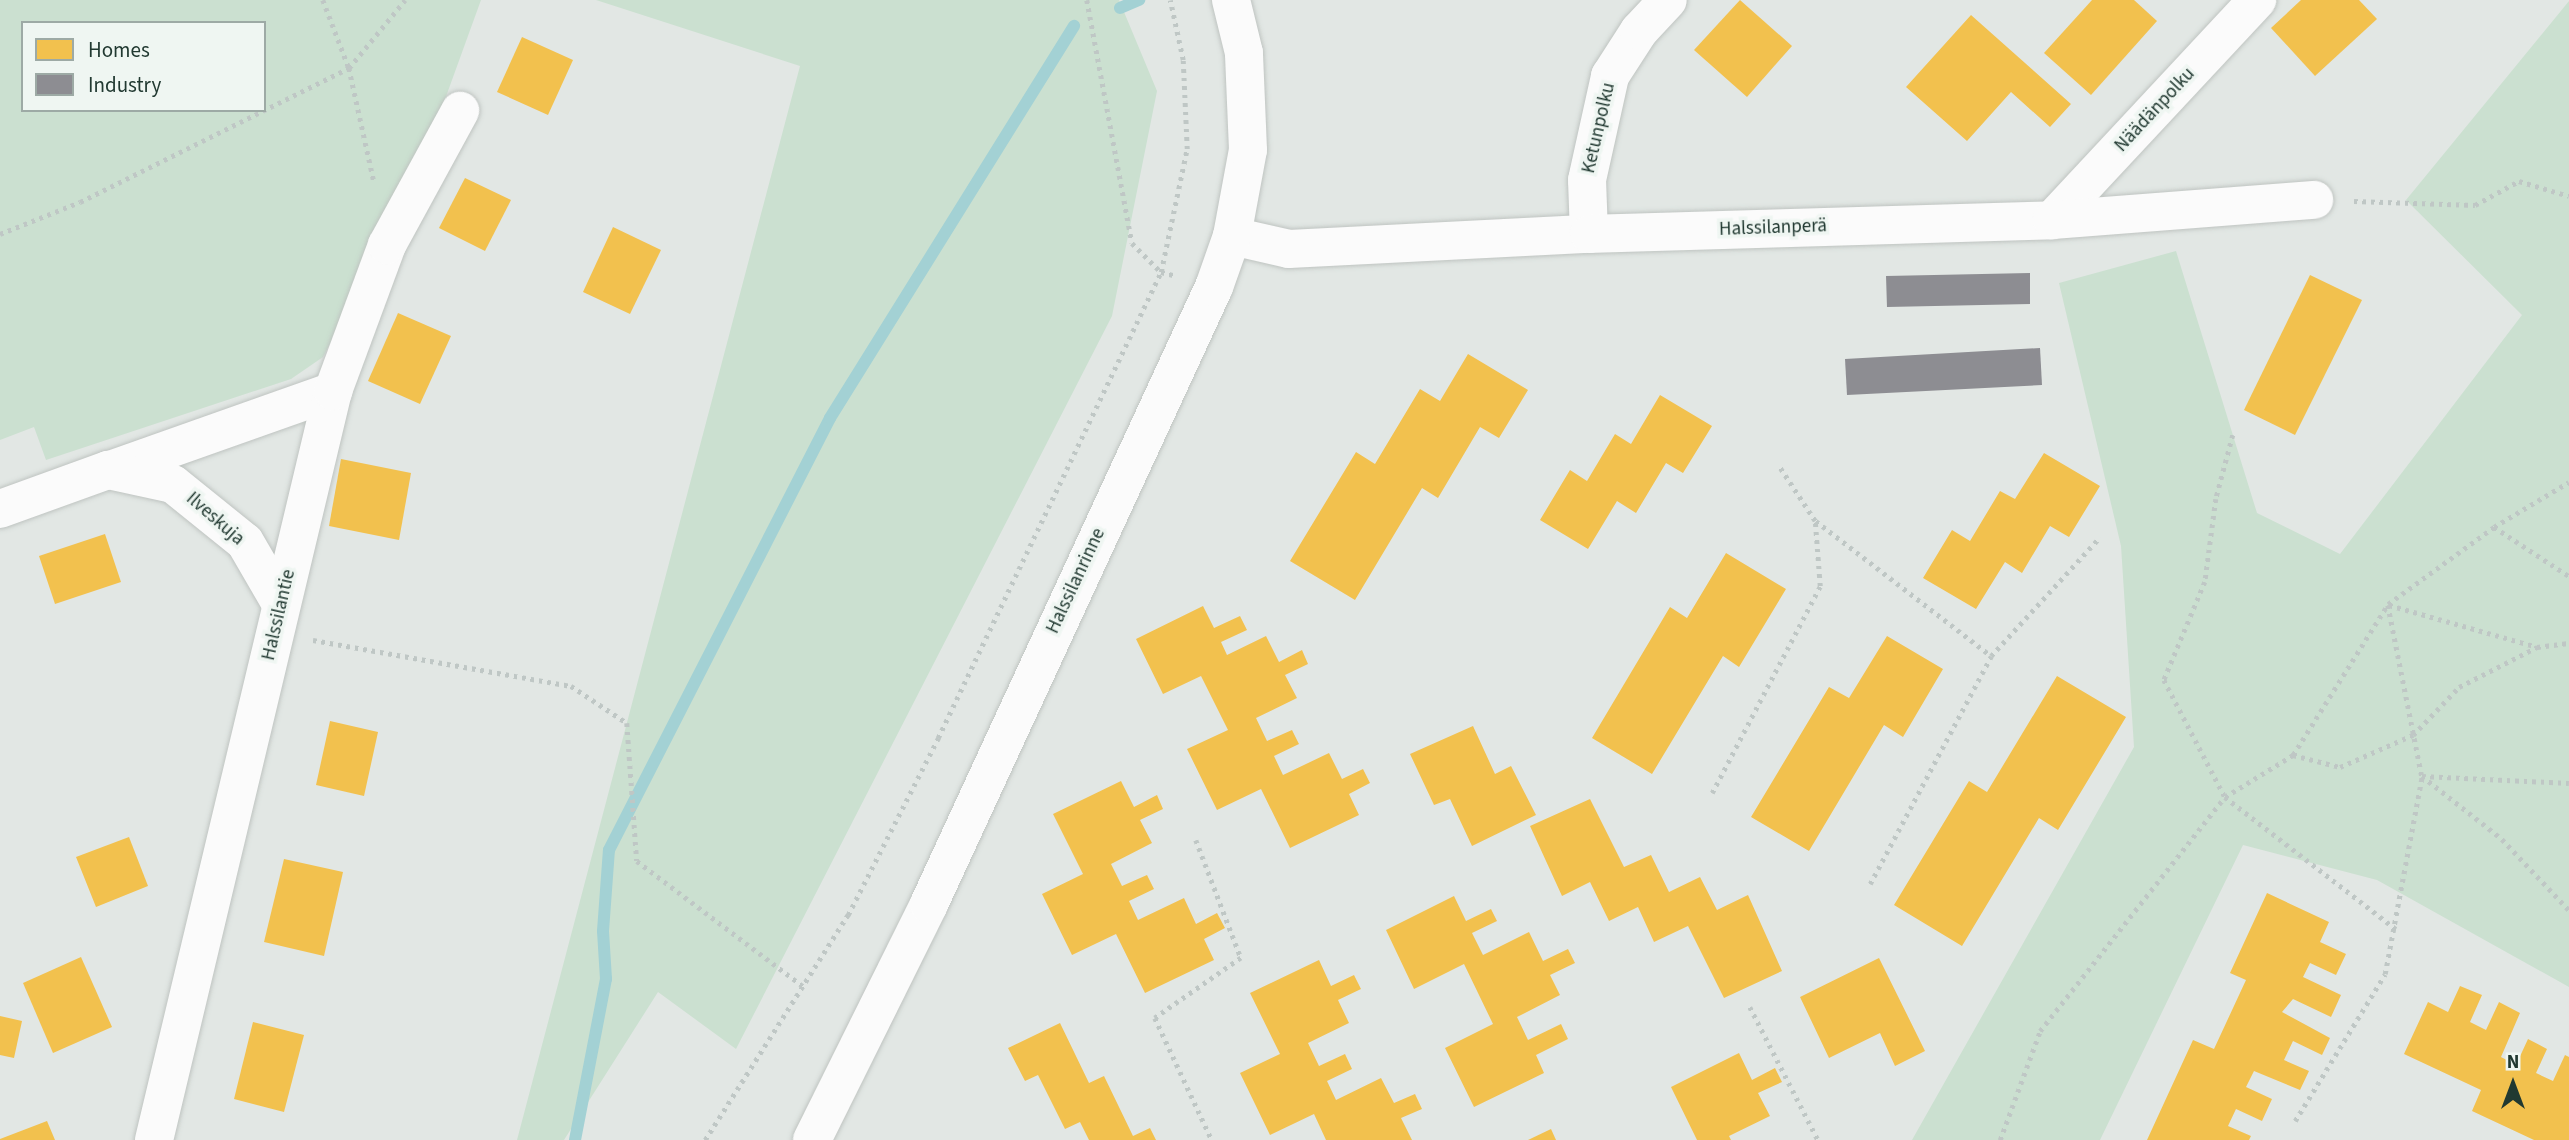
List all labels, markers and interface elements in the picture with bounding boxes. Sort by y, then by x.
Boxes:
legend [21,21,266,112]
text: Homes [88,35,150,65]
street label: Näädänpolku [2110,63,2200,157]
text: Industry [88,70,161,100]
street label: Ketunpolku [1577,80,1621,176]
street label: Halssilanperä [1719,215,1827,241]
street label: Ilveskuja [181,488,249,550]
street label: Halssilanrinne [1042,525,1110,637]
street label: Halssilantie [257,567,301,663]
north arrow [2478,1049,2548,1119]
text: N [2507,1049,2519,1076]

